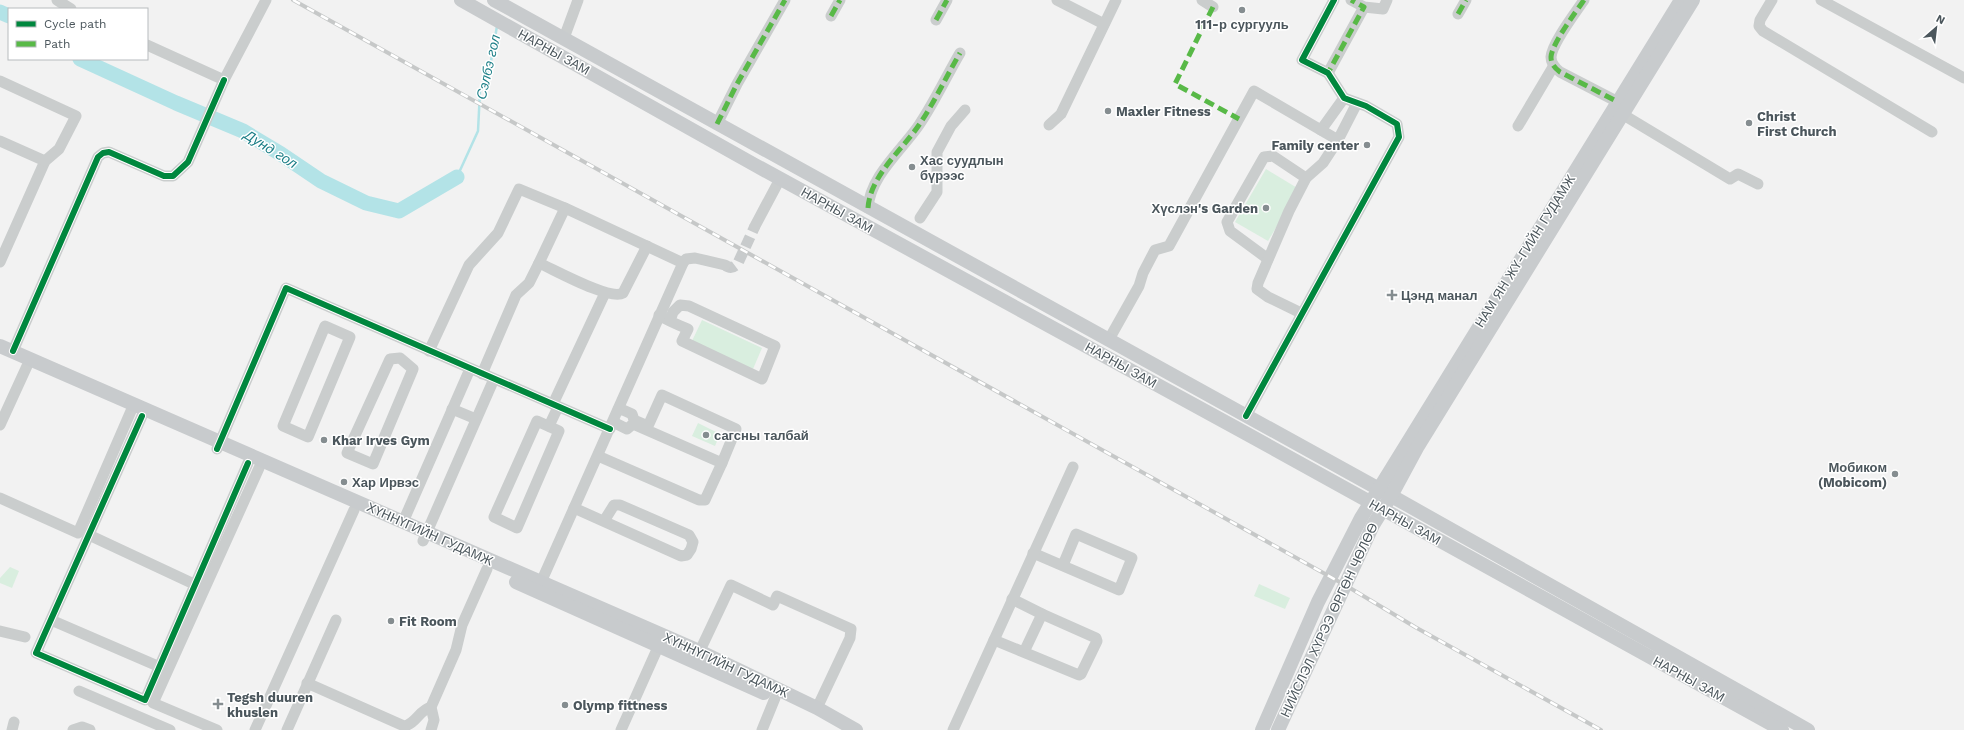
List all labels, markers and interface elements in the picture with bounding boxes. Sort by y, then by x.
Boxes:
marker: 111-р сургууль [1237,5,1247,15]
legend [8,8,148,60]
north arrow [1916,8,1956,48]
text: N [1934,12,1947,27]
text: Cycle path [44,17,106,31]
place label: 111-р сургууль [1195,17,1289,32]
street label: НАРНЫ ЗАМ [516,26,592,78]
water label: Сэлбэ гол [473,33,503,101]
text: Path [44,37,70,51]
place label: Maxler Fitness [1116,104,1211,119]
marker: Maxler Fitness [1103,106,1113,116]
place label: Christ First Church [1757,109,1836,139]
marker: Christ First Church [1744,118,1754,128]
water label: Дунд гол [240,125,300,172]
place label: Family center [1272,138,1359,153]
marker: Family center [1362,140,1372,150]
place label: Хас суудлын бүрээс [920,153,1004,183]
marker: Хас суудлын бүрээс [907,162,917,172]
street label: НАМ ЯН ЖҮ-ГИЙН ГУДАМЖ [1472,172,1578,330]
street label: НАРНЫ ЗАМ [799,184,875,236]
place label: Хүслэн's Garden [1152,201,1258,216]
marker: Хүслэн's Garden [1261,203,1271,213]
place label: Цэнд манал [1401,288,1478,303]
marker: Цэнд манал [1386,289,1398,301]
street label: НАРНЫ ЗАМ [1083,339,1159,391]
place label: сагсны талбай [714,428,809,443]
marker: сагсны талбай [701,430,711,440]
place label: Khar Irves Gym [332,433,430,448]
marker: Khar Irves Gym [319,435,329,445]
place label: Мобиком (Mobicom) [1818,460,1887,490]
marker: Мобиком (Mobicom) [1890,469,1900,479]
place label: Хар Ирвэс [352,475,419,490]
marker: Хар Ирвэс [339,477,349,487]
street label: НАРНЫ ЗАМ [1367,496,1443,548]
street label: ХҮННҮГИЙН ГУДАМЖ [365,499,495,569]
street label: НИЙСЛЭЛ ХҮРЭЭ ӨРГӨН ЧӨЛӨӨ [1277,521,1381,719]
place label: Fit Room [399,614,457,629]
marker: Fit Room [386,616,396,626]
street label: ХҮННҮГИЙН ГУДАМЖ [661,629,791,701]
street label: НАРНЫ ЗАМ [1651,653,1727,705]
place label: Tegsh duuren khuslen [227,690,313,720]
marker: Tegsh duuren khuslen [212,698,224,710]
place label: Olymp fittness [573,698,668,713]
marker: Olymp fittness [560,700,570,710]

